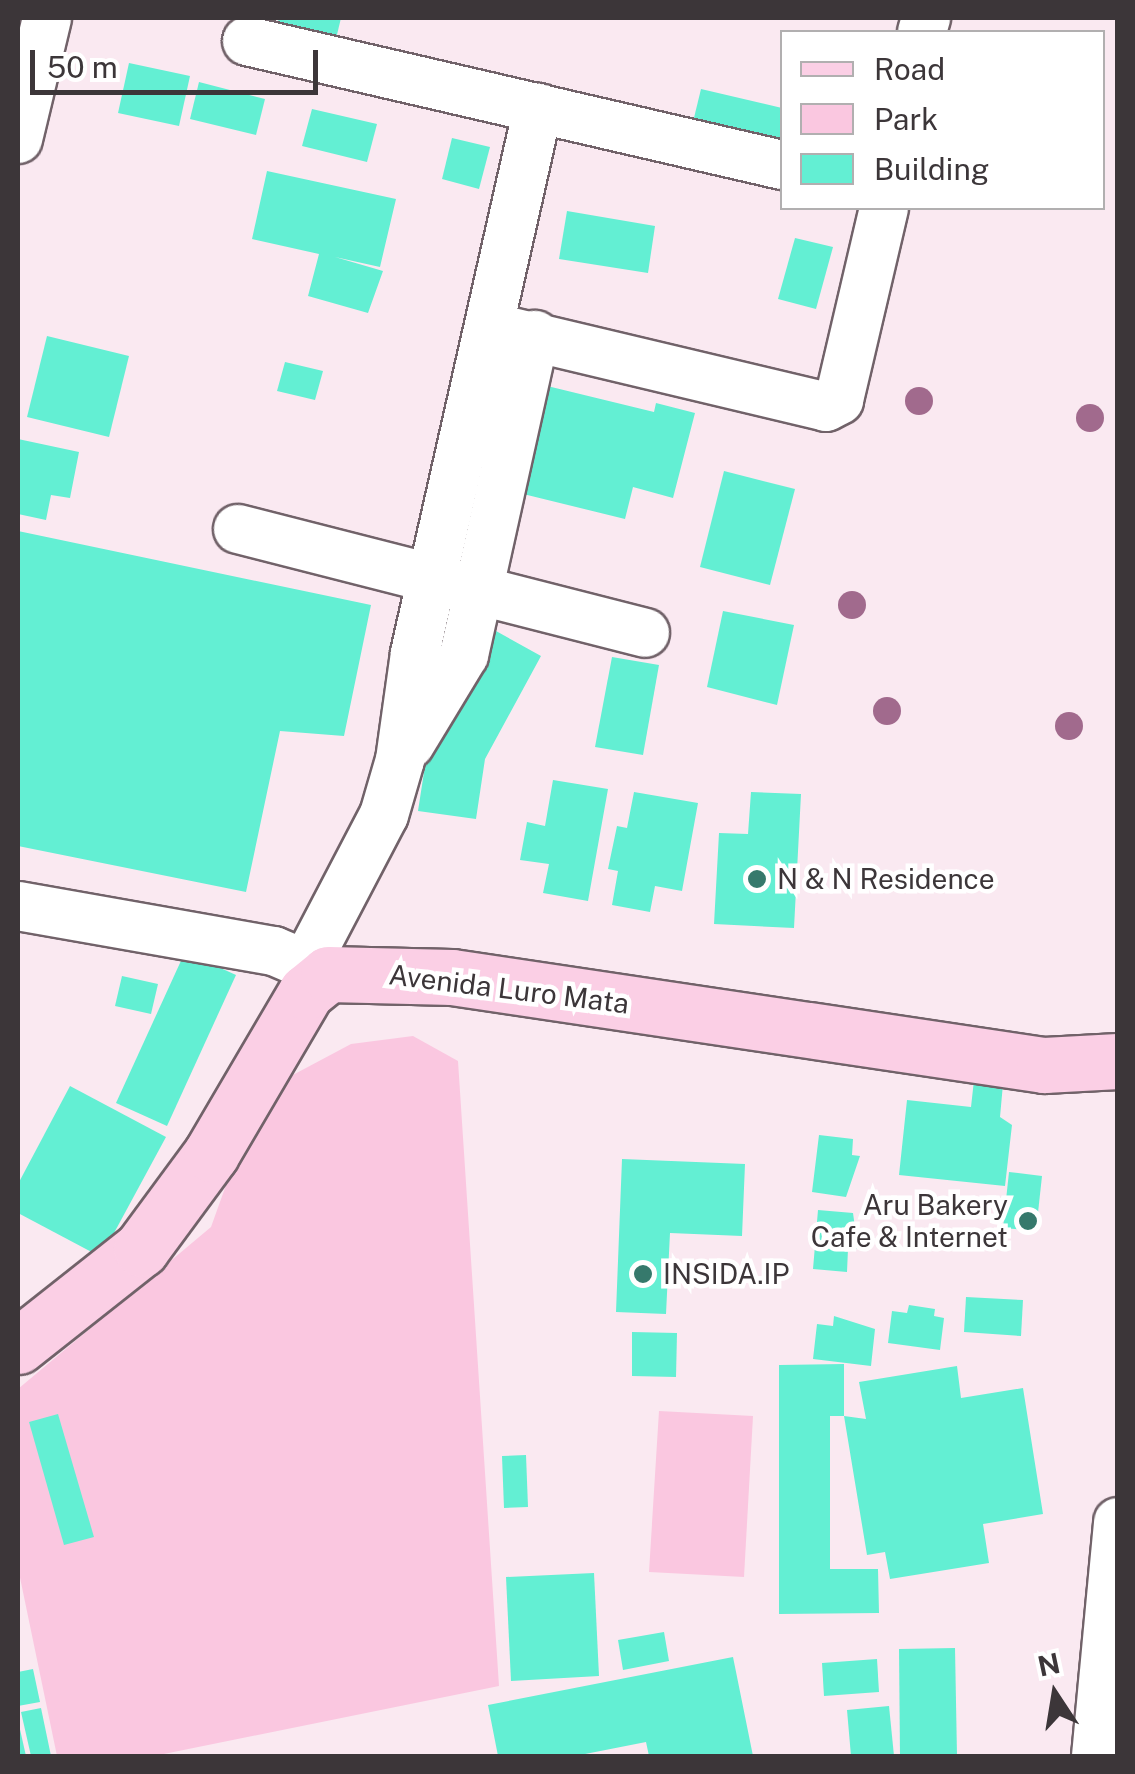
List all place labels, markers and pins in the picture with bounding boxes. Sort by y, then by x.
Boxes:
place label: N & N Residence [777,862,995,896]
marker: N & N Residence [746,868,768,890]
place label: Aru Bakery Cafe & Internet [811,1188,1008,1254]
marker: Aru Bakery Cafe & Internet [1017,1210,1039,1232]
place label: INSIDA.IP [663,1257,789,1291]
marker: INSIDA.IP [632,1263,654,1285]

